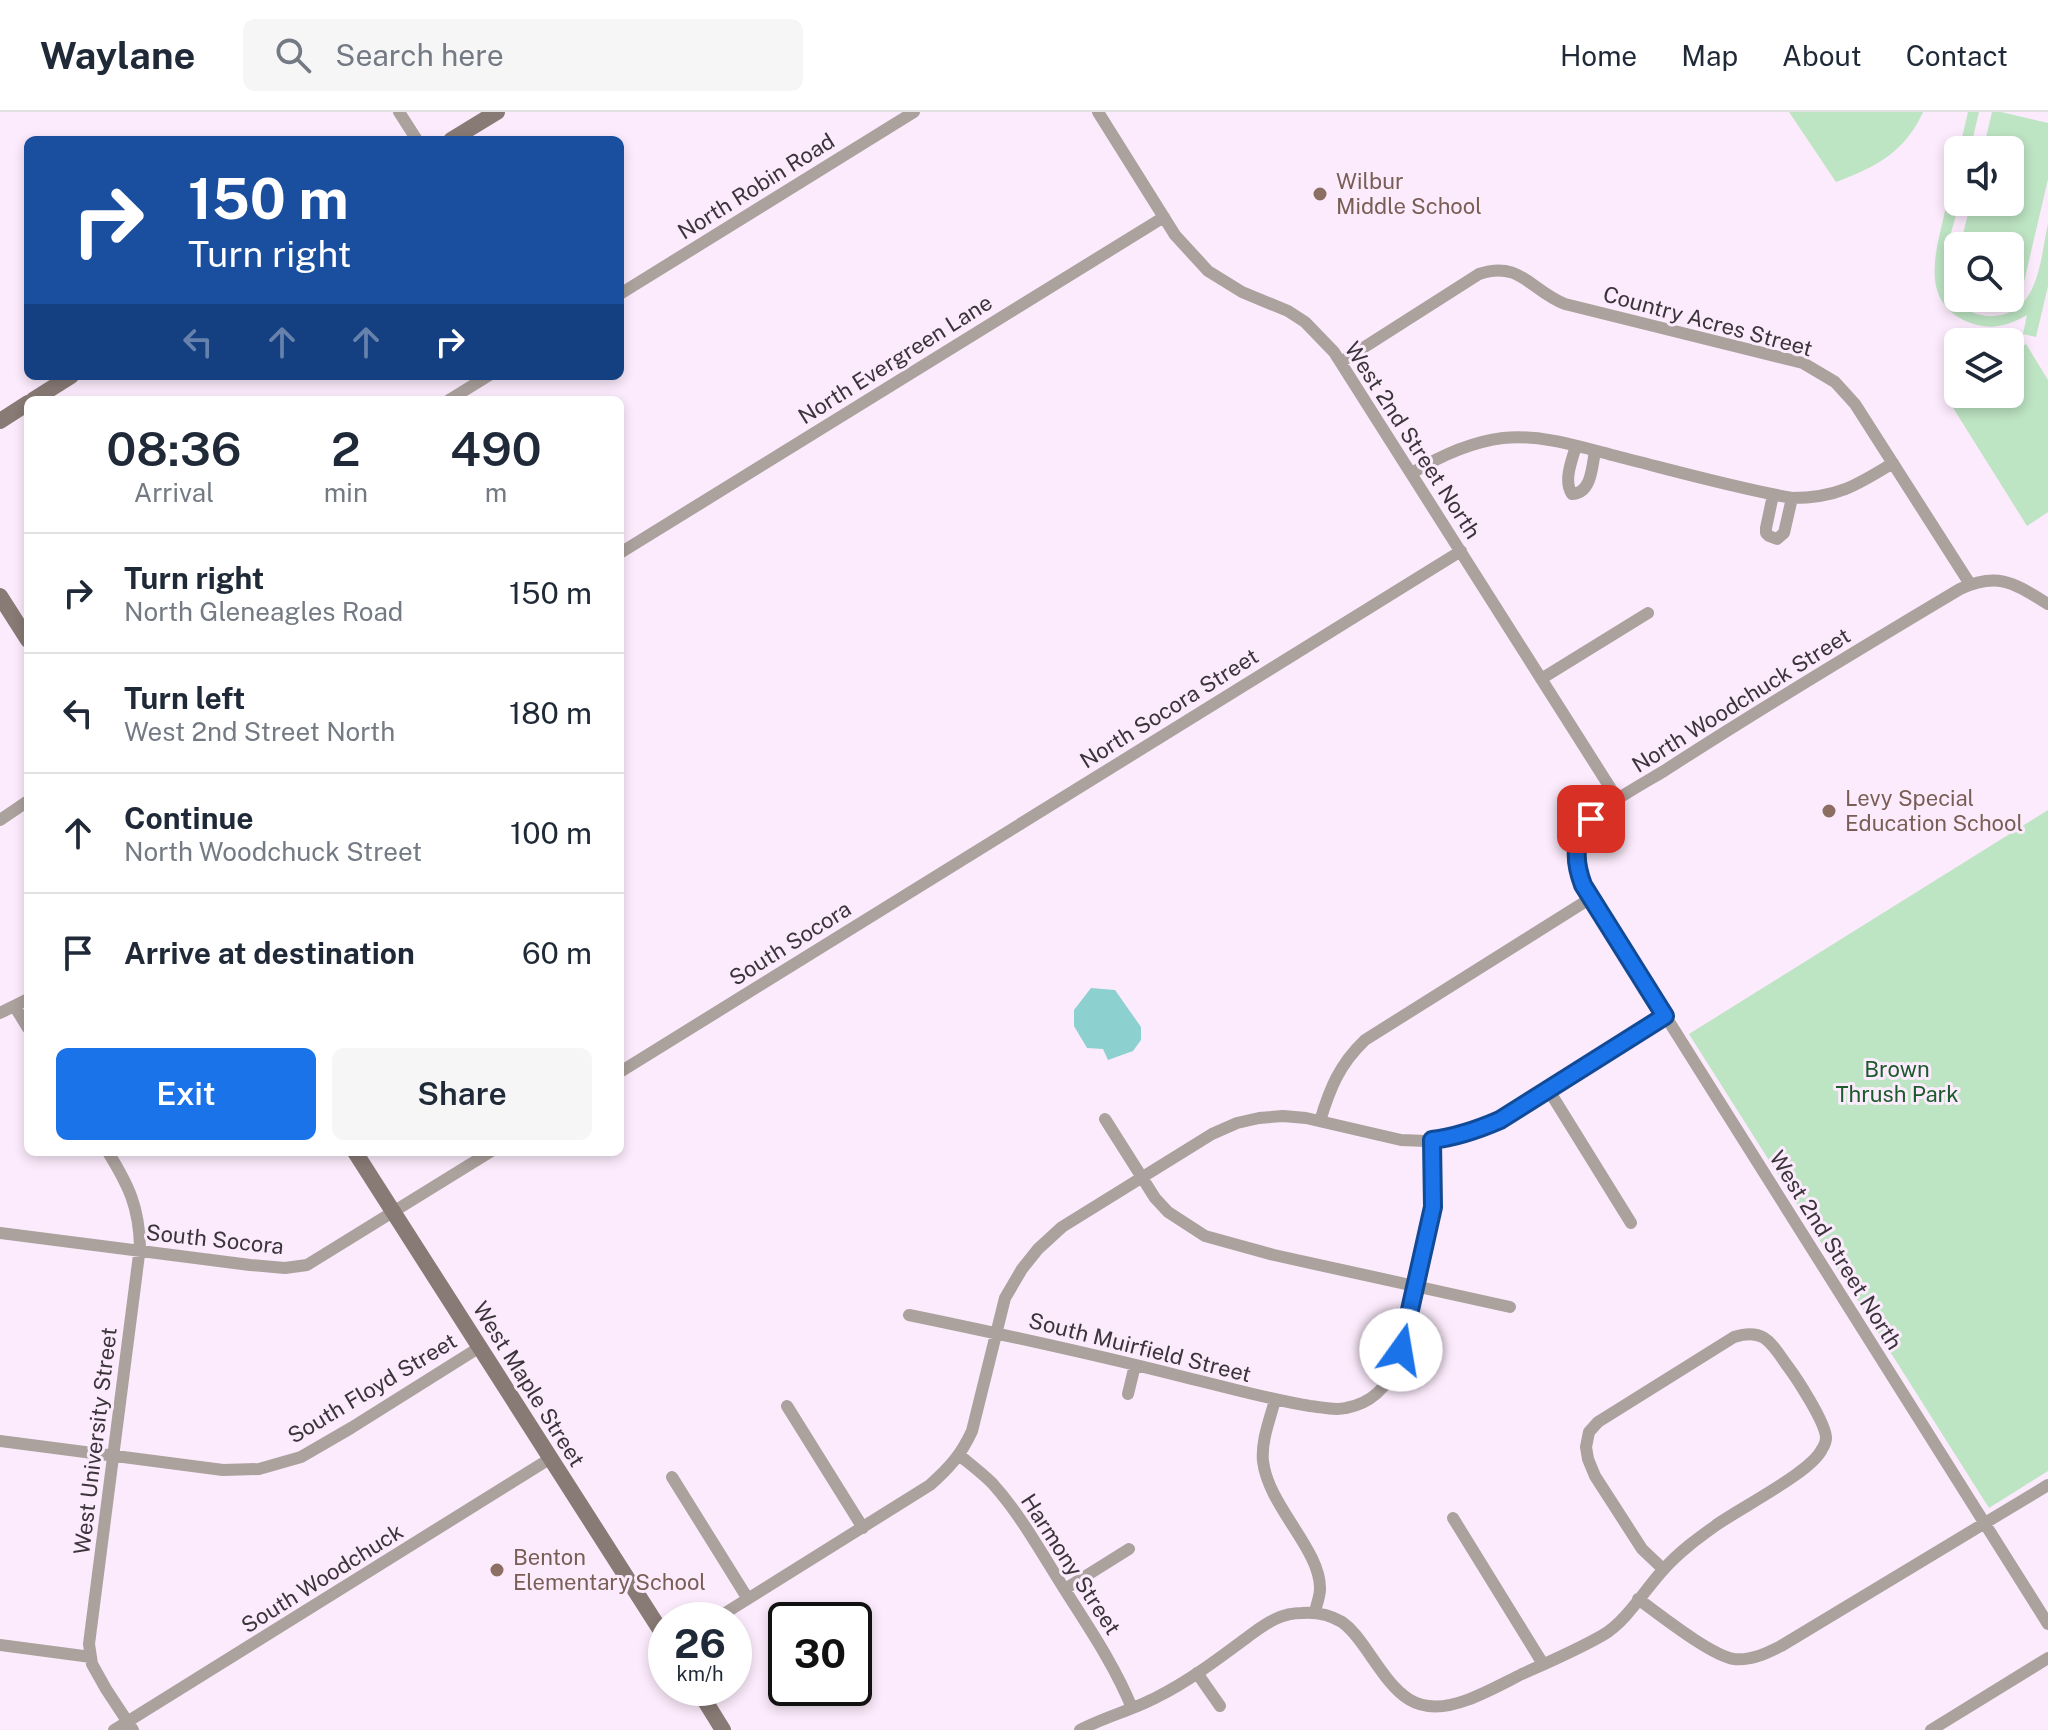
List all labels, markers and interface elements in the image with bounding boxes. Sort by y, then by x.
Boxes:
search box [243,19,803,91]
text: Waylane [40,33,195,78]
icon: search [271,33,315,77]
text: Search here [335,37,504,73]
text: Home [1560,39,1637,72]
text: Map [1681,39,1738,72]
text: About [1782,39,1862,72]
text: Contact [1906,39,2008,72]
street label: North Robin Road [673,127,839,245]
map controls [1944,136,2024,408]
button: sound [1944,136,2024,216]
text: 150 m [188,166,349,232]
icon: right [56,168,160,272]
place label: Wilbur Middle School [1336,168,1482,219]
marker: Wilbur Middle School [1311,185,1329,203]
button: search [1944,232,2024,312]
text: Turn right [188,233,351,275]
street label: Country Acres Street [1600,281,1816,361]
street label: North Evergreen Lane [793,289,997,429]
icon: left [176,320,220,364]
icon: ahead [260,320,304,364]
icon: ahead [344,320,388,364]
icon: right [428,320,472,364]
button: layers [1944,328,2024,408]
street label: West 2nd Street North [1340,337,1486,543]
text: 08:36 [106,420,242,477]
text: 2 [331,420,361,477]
text: 490 [450,420,542,477]
text: Arrival [134,477,214,508]
text: min [324,477,368,508]
text: m [485,477,507,508]
text: Turn right [124,560,264,596]
icon: right [56,571,100,615]
text: 150 m [509,575,592,611]
text: North Gleneagles Road [124,596,403,627]
street label: North Woodchuck Street [1627,622,1855,778]
street label: North Socora Street [1075,643,1263,773]
text: Turn left [124,680,245,716]
icon: left [56,691,100,735]
text: 180 m [509,695,592,731]
text: West 2nd Street North [124,716,395,747]
pin [1557,785,1625,853]
place label: Levy Special Education School [1845,785,2023,836]
icon: arrive [1569,797,1613,841]
text: Continue [124,800,254,836]
marker: Levy Special Education School [1820,802,1838,820]
icon: ahead [56,811,100,855]
text: 100 m [510,815,592,851]
text: North Woodchuck Street [124,836,422,867]
street label: South Socora [724,895,856,991]
icon: arrive [56,931,100,975]
text: Arrive at destination [124,935,415,971]
text: 60 m [522,935,592,971]
button: Exit [56,1048,316,1140]
button: Share [332,1048,592,1140]
park label: Brown Thrush Park [1835,1056,1959,1107]
street label: West 2nd Street North [1764,1146,1908,1354]
street label: South Socora [145,1219,285,1259]
street label: West Maple Street [468,1297,590,1471]
street label: South Muirfield Street [1026,1307,1254,1387]
position arrow [1359,1308,1443,1392]
street label: West University Street [68,1326,122,1556]
street label: South Floyd Street [283,1327,461,1449]
street label: Harmony Street [1016,1489,1126,1639]
street label: South Woodchuck [236,1518,408,1638]
place label: Benton Elementary School [513,1544,706,1595]
marker: Benton Elementary School [488,1561,506,1579]
speed limit sign: 30 [768,1602,872,1706]
text: 26 [674,1620,726,1667]
text: km/h [676,1662,724,1686]

